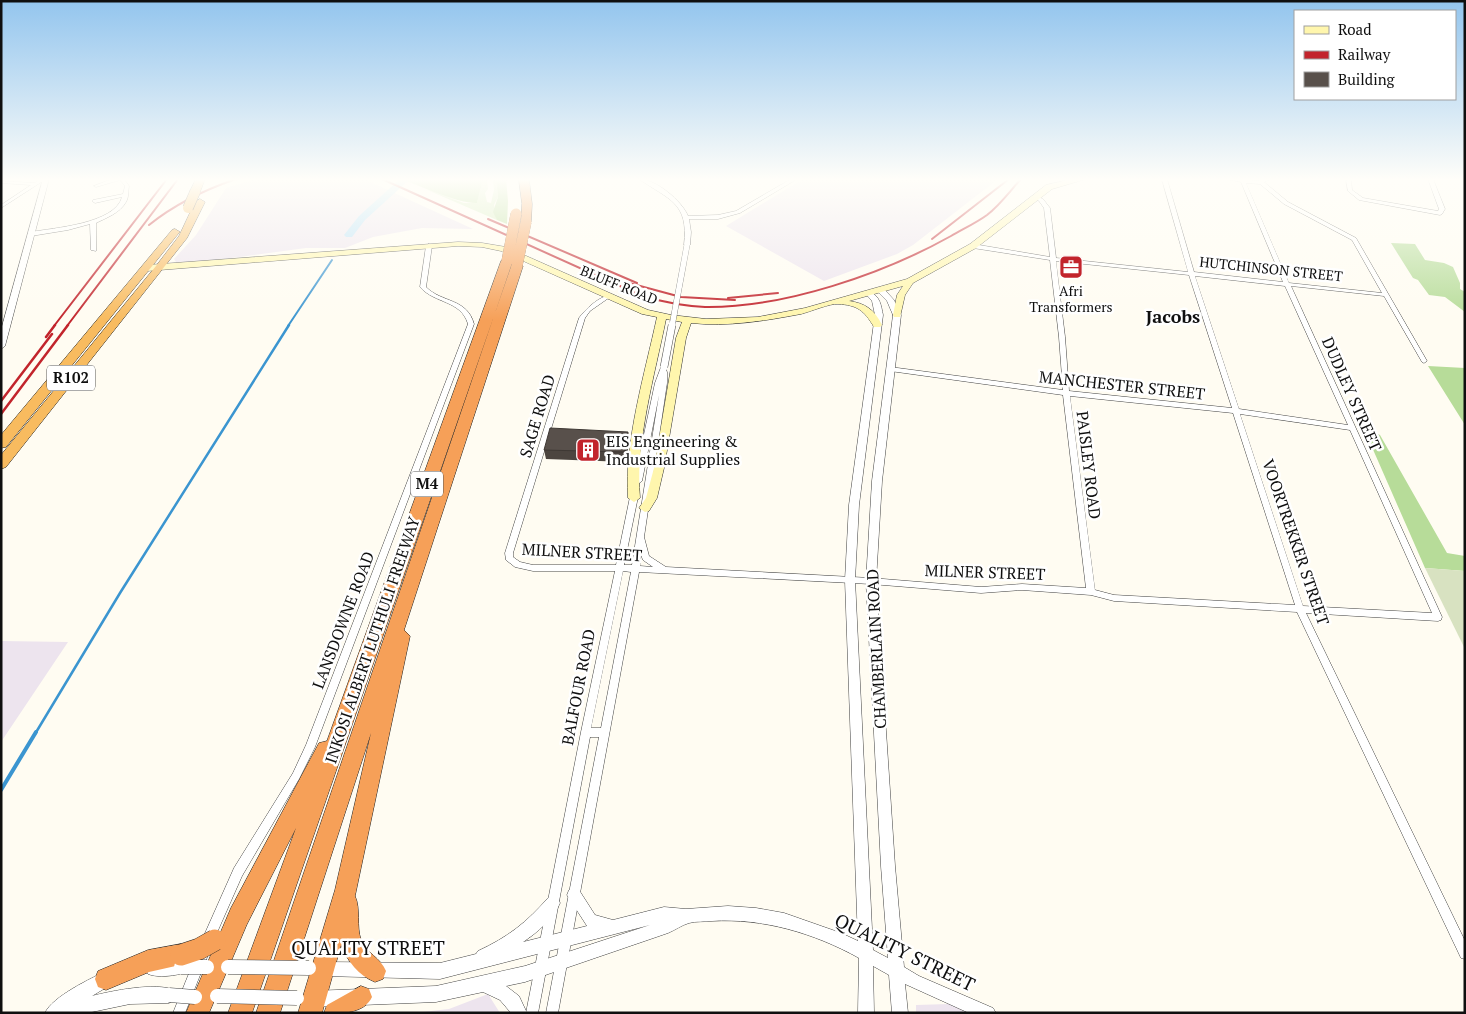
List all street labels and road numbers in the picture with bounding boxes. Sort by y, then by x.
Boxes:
street label: HUTCHINSON STREET [1199,252,1344,286]
street label: BLUFF ROAD [578,260,661,309]
street label: DUDLEY STREET [1317,333,1387,455]
street label: MANCHESTER STREET [1038,365,1206,405]
road number: R102 [47,366,95,390]
street label: SAGE ROAD [514,372,560,460]
street label: PAISLEY ROAD [1071,410,1107,520]
street label: VOORTREKKER STREET [1257,456,1335,628]
road number: M4 [411,472,443,496]
street label: INKOSI ALBERT LUTHULI FREEWAY [319,513,425,766]
street label: MILNER STREET [521,538,643,566]
street label: LANSDOWNE ROAD [307,548,379,692]
street label: MILNER STREET [924,559,1046,585]
street label: CHAMBERLAIN ROAD [861,569,891,729]
street label: BALFOUR ROAD [556,627,600,747]
street label: QUALITY STREET [831,907,980,997]
street label: QUALITY STREET [291,935,445,960]

